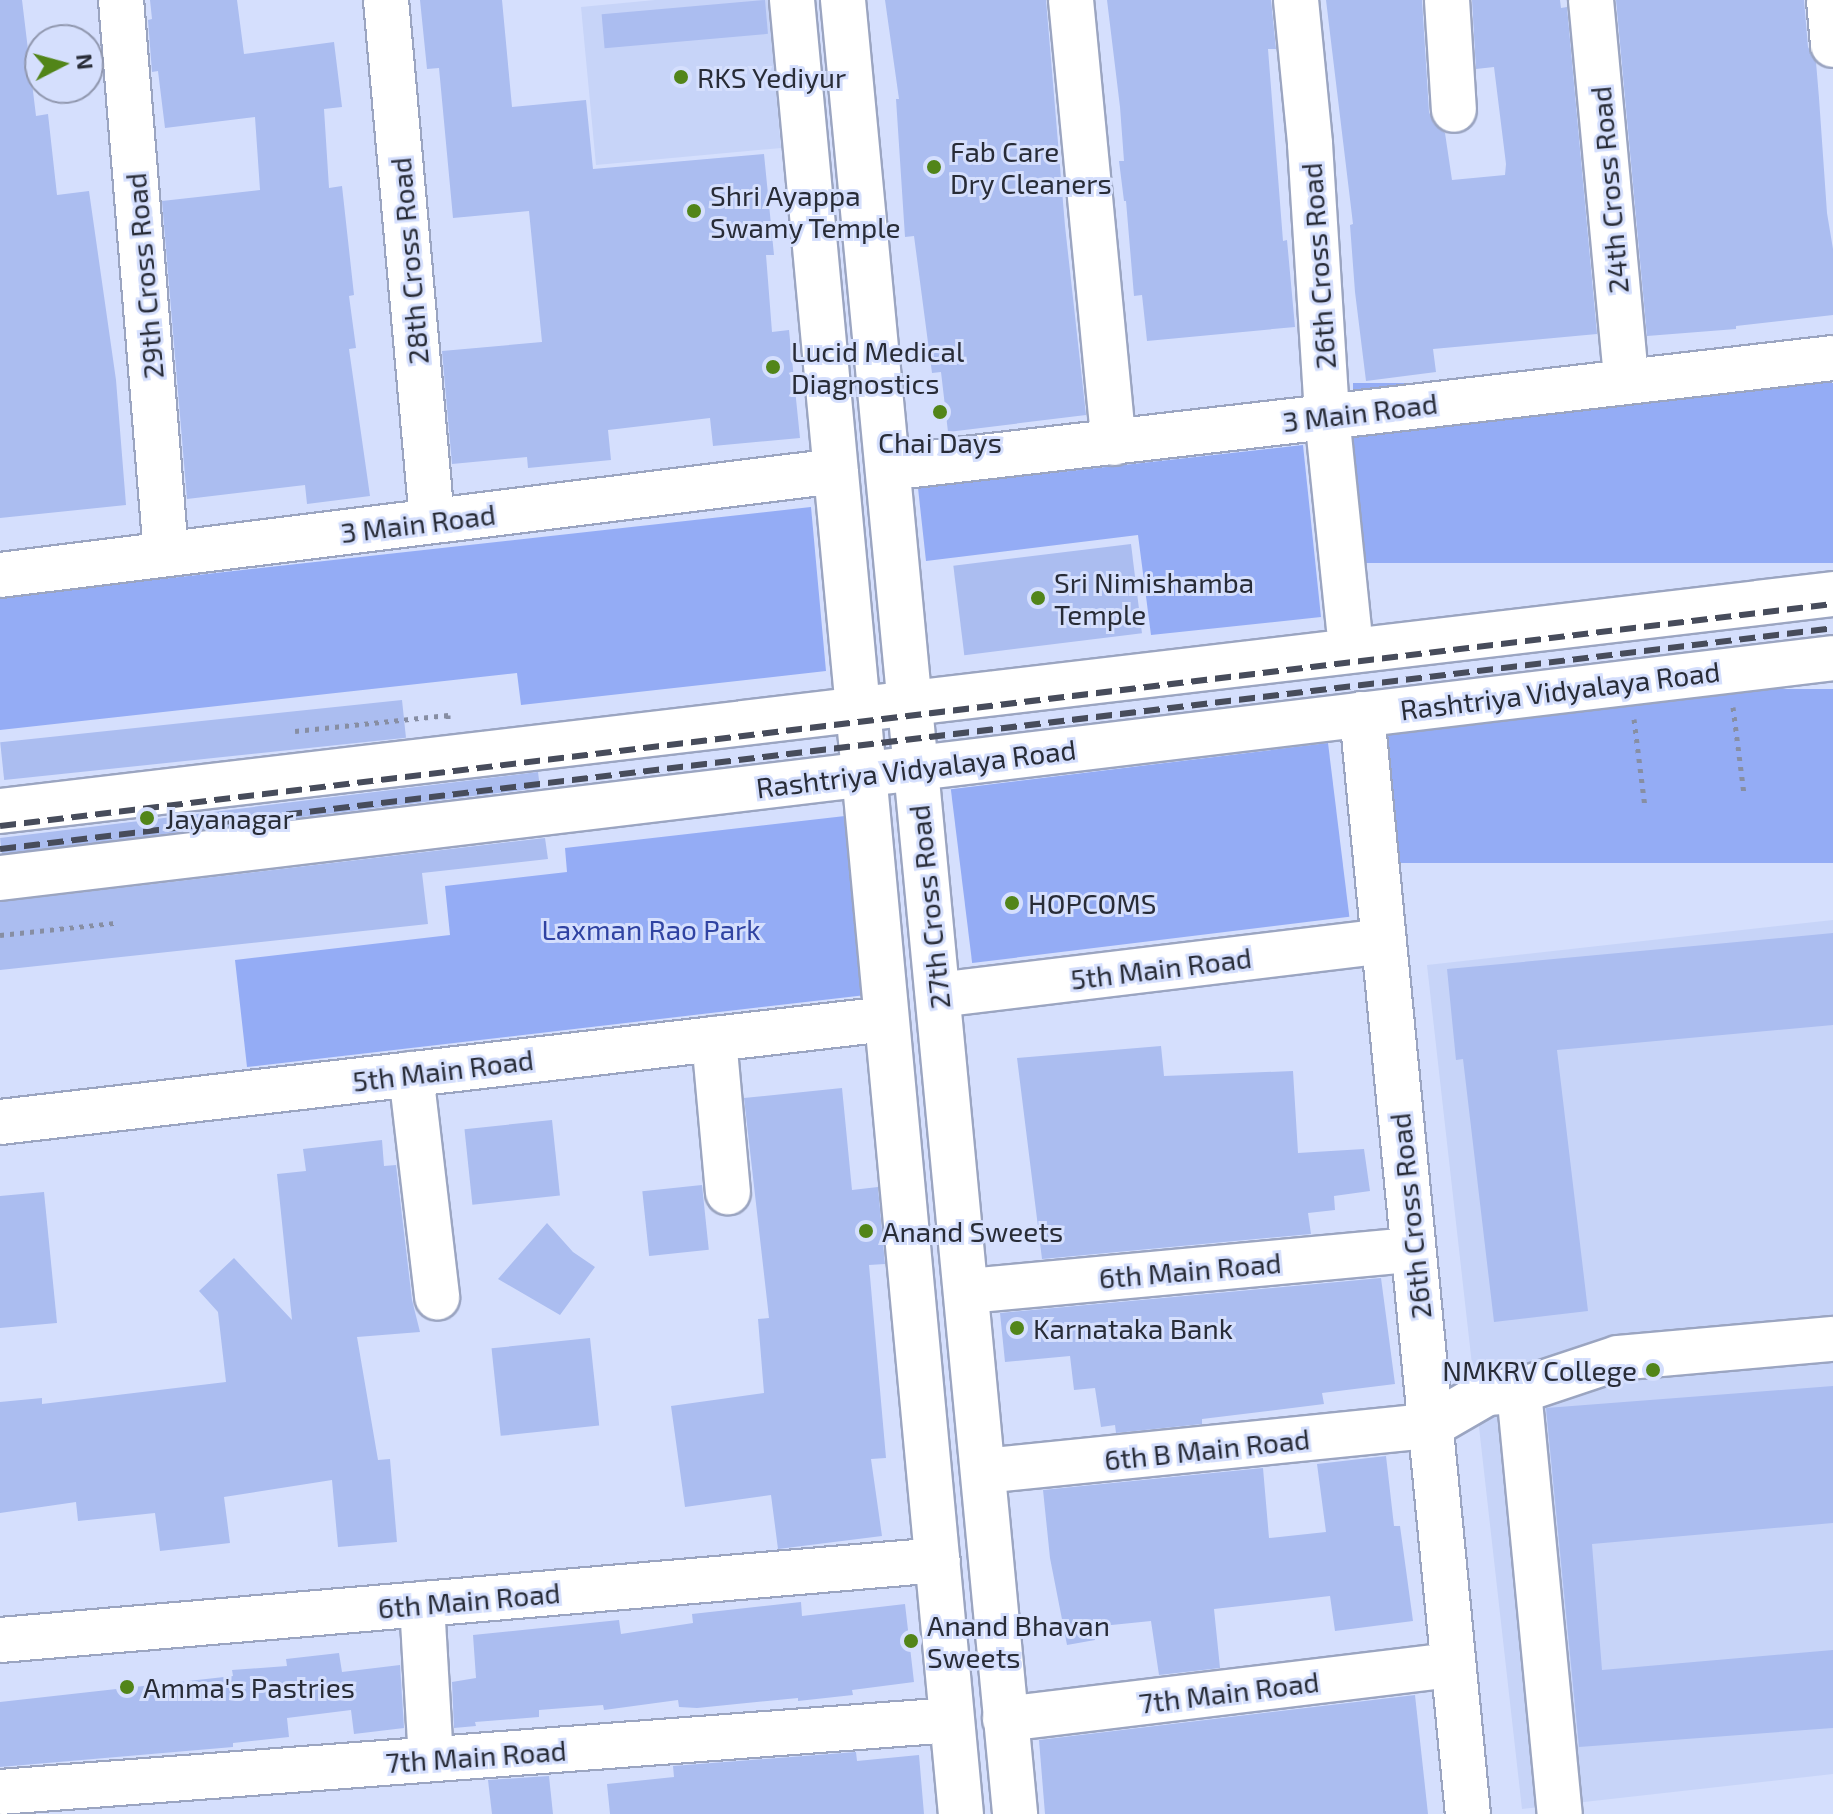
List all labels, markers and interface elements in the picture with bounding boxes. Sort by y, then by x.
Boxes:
north arrow [24,24,104,104]
text: N [72,52,100,71]
place label: RKS Yediyur [697,60,847,94]
marker: RKS Yediyur [672,68,690,86]
street label: 24th Cross Road [1583,85,1635,295]
place label: Fab Care Dry Cleaners [950,134,1112,200]
street label: 28th Cross Road [383,156,435,366]
marker: Fab Care Dry Cleaners [925,158,943,176]
street label: 26th Cross Road [1294,162,1342,370]
street label: 29th Cross Road [118,172,170,380]
place label: Shri Ayappa Swamy Temple [710,178,902,244]
marker: Shri Ayappa Swamy Temple [685,202,703,220]
place label: Lucid Medical Diagnostics [791,334,964,400]
marker: Lucid Medical Diagnostics [762,356,784,378]
street label: 3 Main Road [1281,386,1439,438]
marker: Chai Days [931,403,949,421]
place label: Chai Days [878,425,1002,459]
street label: 3 Main Road [339,497,497,549]
place label: Sri Nimishamba Temple [1054,565,1254,631]
marker: Sri Nimishamba Temple [1029,589,1047,607]
street label: Rashtriya Vidyalaya Road [1398,654,1722,726]
street label: Rashtriya Vidyalaya Road [754,732,1078,804]
place label: Jayanagar [165,801,294,835]
street label: 27th Cross Road [902,803,956,1011]
marker: Jayanagar [136,807,158,829]
place label: HOPCOMS [1028,886,1157,920]
marker: HOPCOMS [1003,894,1021,912]
park label: Laxman Rao Park [541,912,761,946]
street label: 5th Main Road [1069,940,1253,996]
street label: 5th Main Road [351,1042,535,1098]
street label: 26th Cross Road [1382,1111,1438,1321]
place label: Anand Sweets [882,1214,1063,1248]
marker: Anand Sweets [857,1222,875,1240]
street label: 6th Main Road [1097,1245,1283,1295]
place label: Karnataka Bank [1033,1311,1233,1345]
marker: Karnataka Bank [1008,1319,1026,1337]
place label: NMKRV College [1442,1353,1637,1387]
marker: NMKRV College [1644,1361,1662,1379]
street label: 6th B Main Road [1102,1421,1312,1477]
street label: 6th Main Road [376,1575,562,1625]
place label: Anand Bhavan Sweets [927,1608,1110,1674]
marker: Anand Bhavan Sweets [902,1632,920,1650]
street label: 7th Main Road [1137,1664,1321,1720]
place label: Amma's Pastries [143,1670,355,1704]
marker: Amma's Pastries [118,1678,136,1696]
street label: 7th Main Road [384,1733,568,1779]

